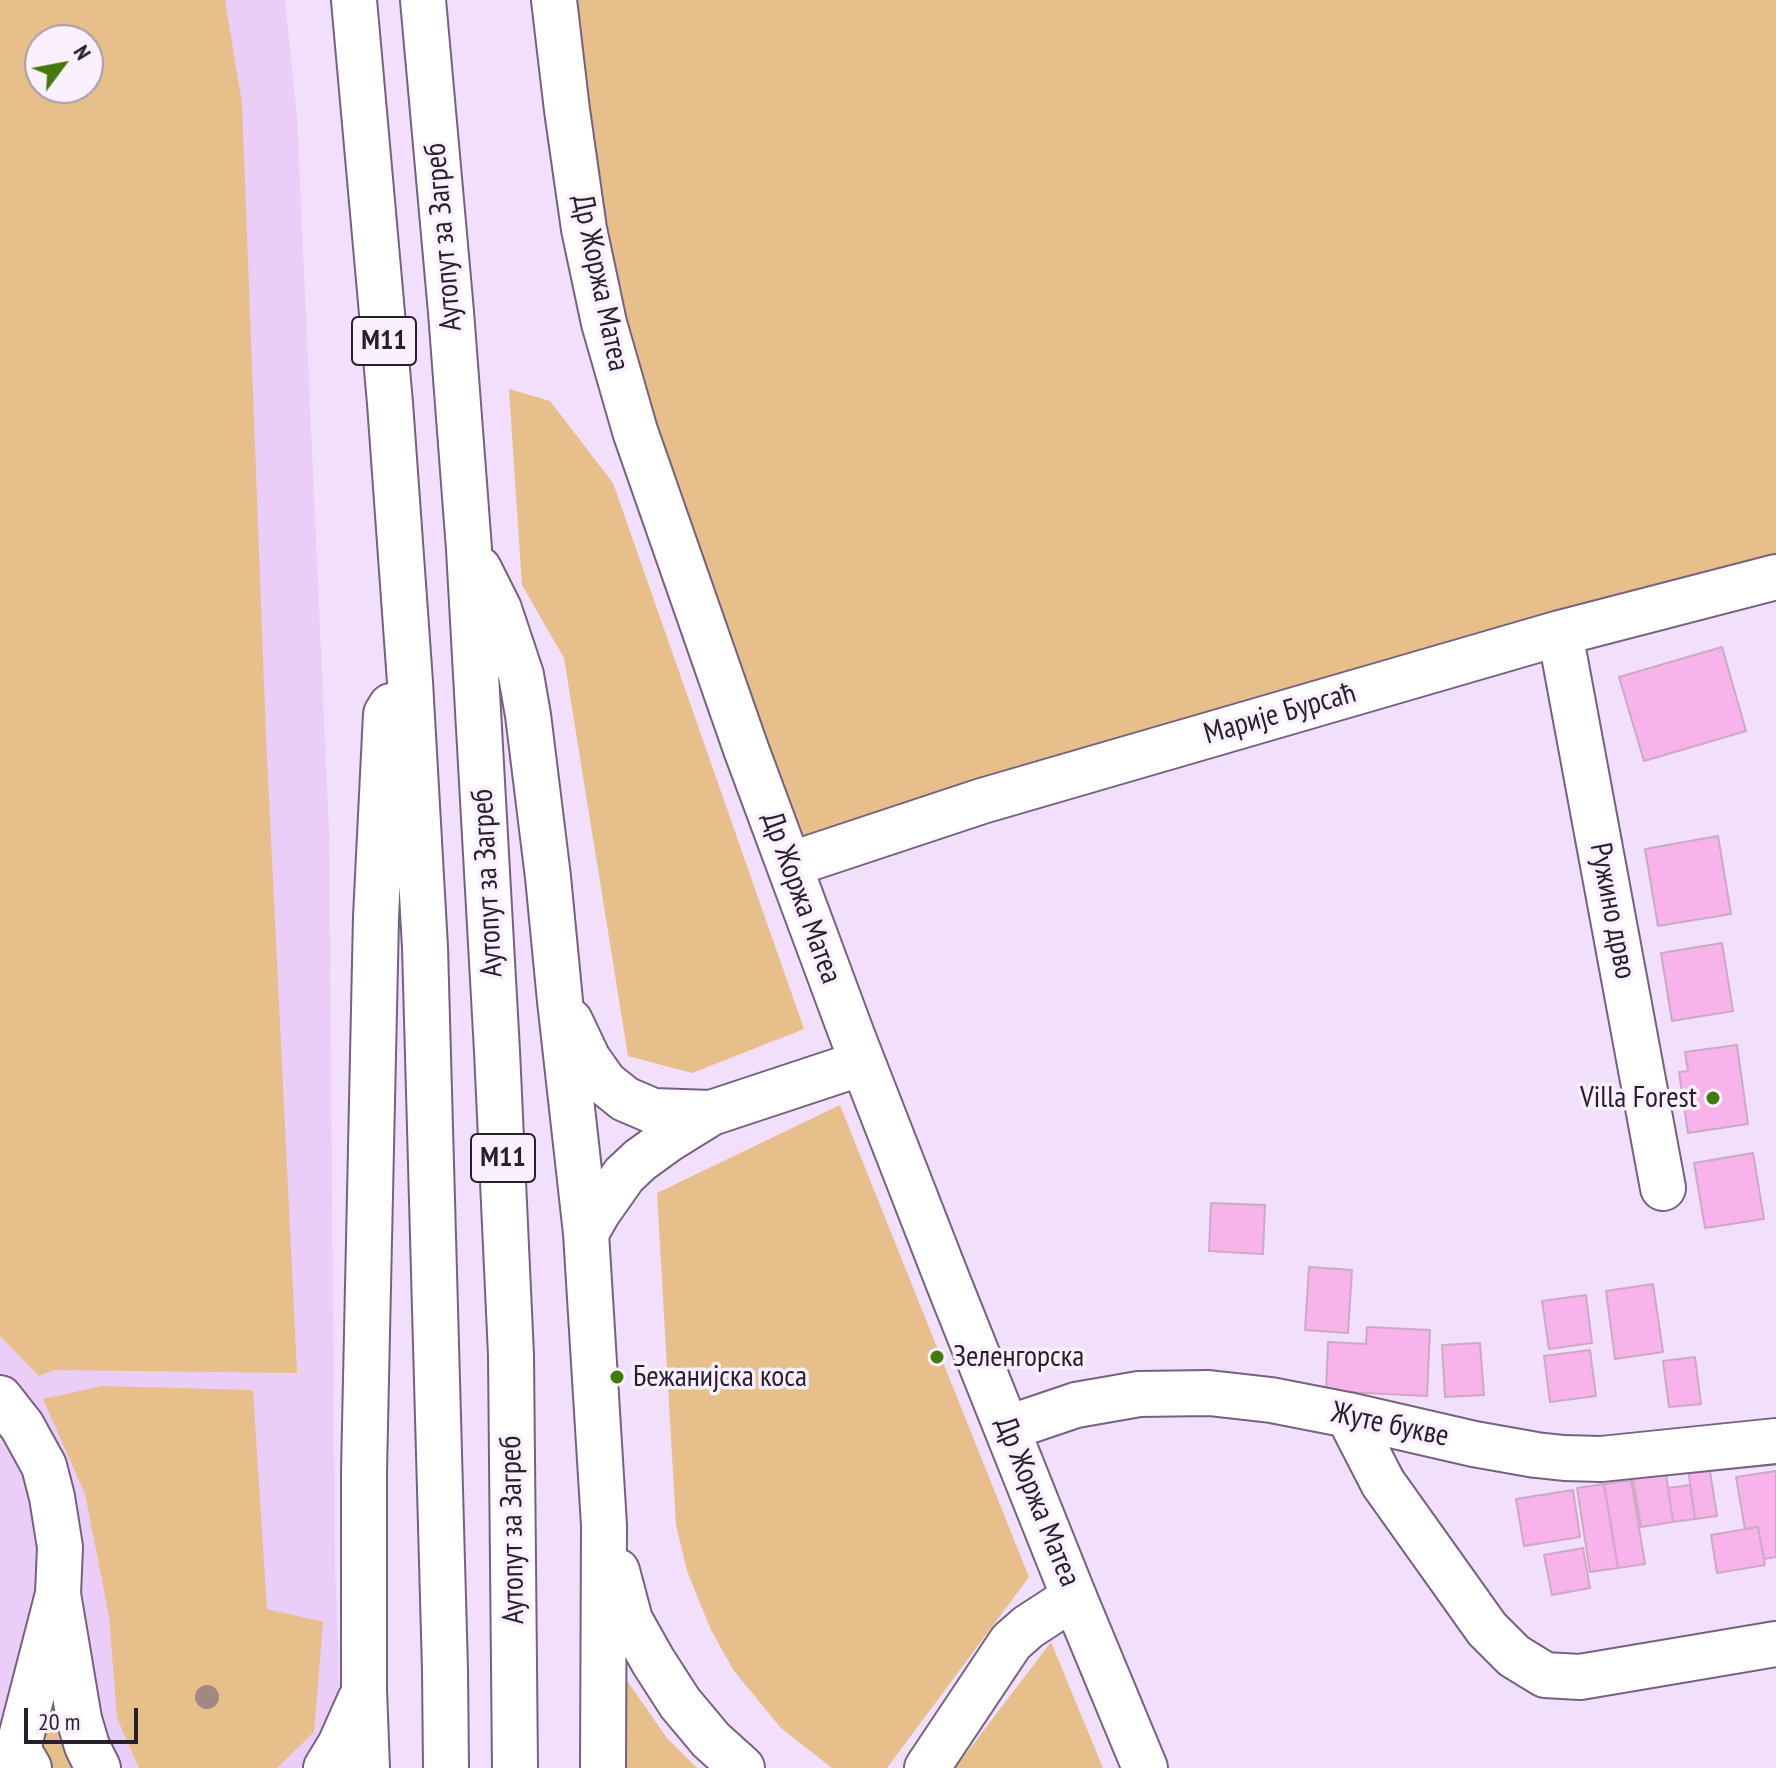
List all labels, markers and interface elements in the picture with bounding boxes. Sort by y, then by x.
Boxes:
north arrow [24,24,104,104]
text: N [68,40,98,65]
street label: Аутопут за Загреб [418,142,470,332]
street label: Др Жоржа Матеа [564,191,636,375]
road number: M11 [352,317,416,365]
street label: Марије Бурсаћ [1200,675,1360,753]
street label: Аутопут за Загреб [465,788,511,978]
street label: Др Жоржа Матеа [753,807,849,989]
street label: Ружино дрво [1581,840,1643,982]
place label: Villa Forest [1580,1080,1697,1116]
marker: Villa Forest [1704,1089,1722,1107]
road number: M11 [471,1134,535,1182]
place label: Зеленгорска [953,1339,1084,1375]
marker: Зеленгорска [928,1348,946,1366]
place label: Бежанијска коса [633,1359,807,1395]
marker: Бежанијска коса [608,1368,626,1386]
street label: Жуте букве [1328,1395,1452,1455]
street label: Др Жоржа Матеа [987,1412,1087,1592]
street label: Аутопут за Загреб [493,1435,533,1625]
scale bar [28,1692,142,1742]
text: 20 m [38,1706,80,1737]

